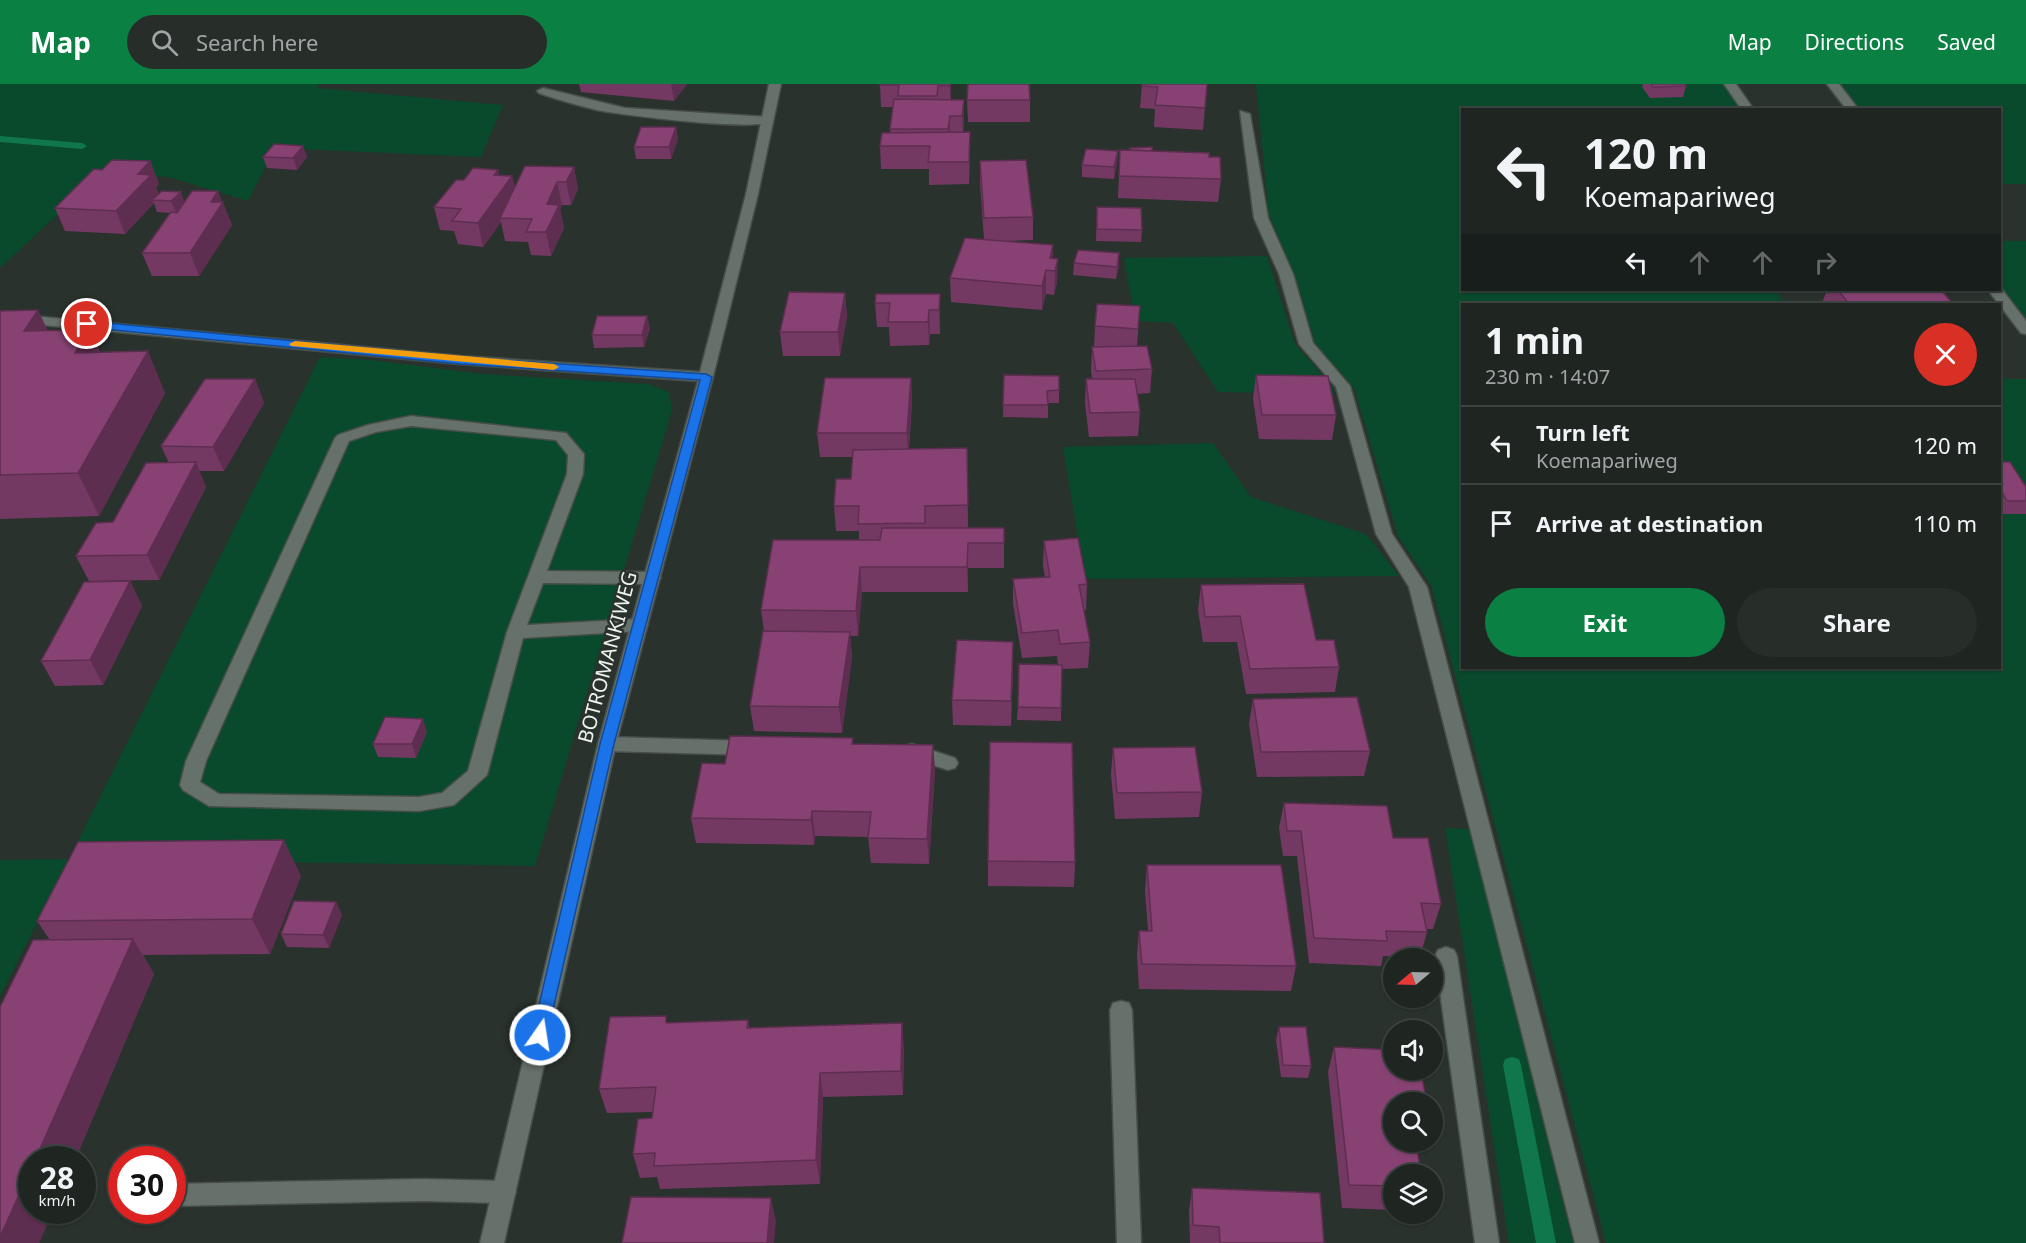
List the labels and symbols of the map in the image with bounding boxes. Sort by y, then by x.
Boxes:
pin [61,298,112,349]
street label: BOTROMANKIWEG [571,568,643,746]
north arrow [1383,948,1443,1008]
position arrow [508,1003,572,1067]
speed limit sign: 30 [108,1146,186,1224]

